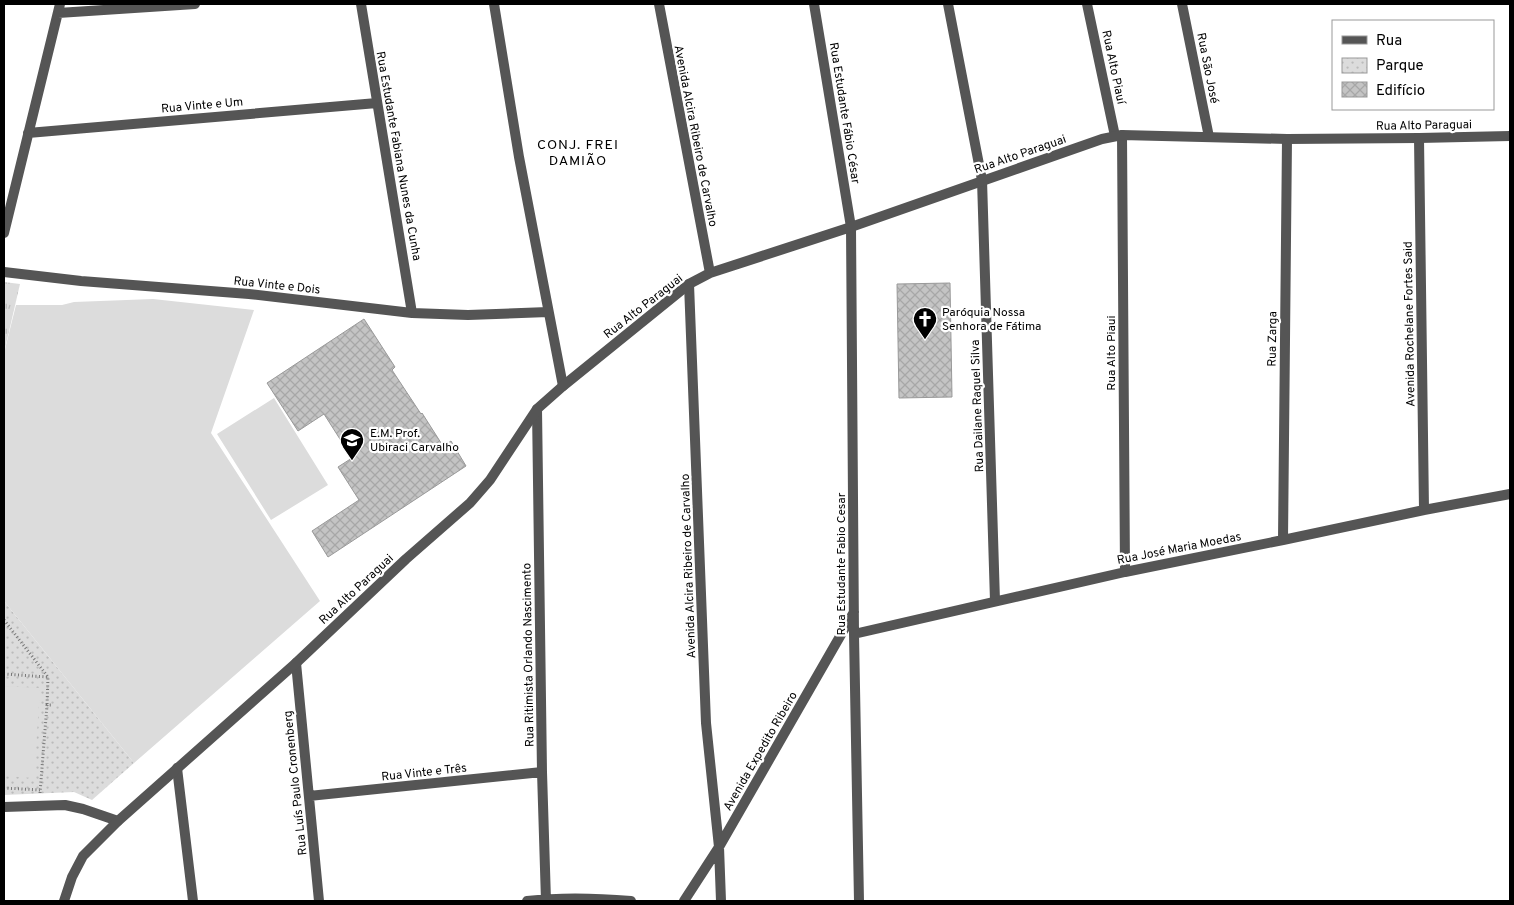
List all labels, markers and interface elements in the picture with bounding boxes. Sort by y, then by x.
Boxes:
legend [1332,20,1494,110]
street label: Rua Alto Piauí [1097,29,1129,107]
street label: Rua São José [1192,31,1222,105]
text: Rua [1376,32,1402,51]
street label: Rua Estudante Fábio César [825,41,863,185]
street label: Avenida Alcira Ribeiro de Carvalho [670,44,721,229]
street label: Rua Estudante Fabiana Nunes da Cunha [372,50,424,262]
text: Parque [1376,57,1424,76]
text: Edifício [1376,82,1425,101]
street label: Rua Vinte e Um [160,94,244,118]
street label: Rua Alto Paraguai [1376,117,1472,135]
street label: Rua Alto Paraguai [972,132,1068,178]
district label: CONJ. FREI DAMIÃO [537,137,619,170]
street label: Avenida Rochelane Fortes Said [1401,241,1419,407]
street label: Rua Alto Paraguai [601,271,686,343]
street label: Rua Vinte e Dois [233,273,321,299]
place label: Paróquia Nossa Senhora de Fátima [942,305,1041,335]
church icon: Paróquia Nossa Senhora de Fátima [912,306,938,340]
street label: Rua Zarga [1265,311,1281,367]
street label: Rua Alto Piaui [1104,315,1120,391]
street label: Rua Dailane Raquel Silva [968,339,988,473]
place label: E.M. Prof. Ubiraci Carvalho [370,426,459,456]
school or university icon: E.M. Prof. Ubiraci Carvalho [339,427,365,461]
street label: Avenida Alcira Ribeiro de Carvalho [678,473,700,659]
street label: Rua Estudante Fabio Cesar [834,492,850,635]
street label: Rua José Maria Moedas [1116,529,1243,569]
street label: Rua Alto Paraguai [316,551,397,628]
street label: Rua Ritimista Orlando Nascimento [519,562,539,747]
street label: Avenida Expedito Ribeiro [720,689,802,814]
street label: Rua Luís Paulo Cronenberg [280,710,312,856]
street label: Rua Vinte e Três [381,761,468,785]

